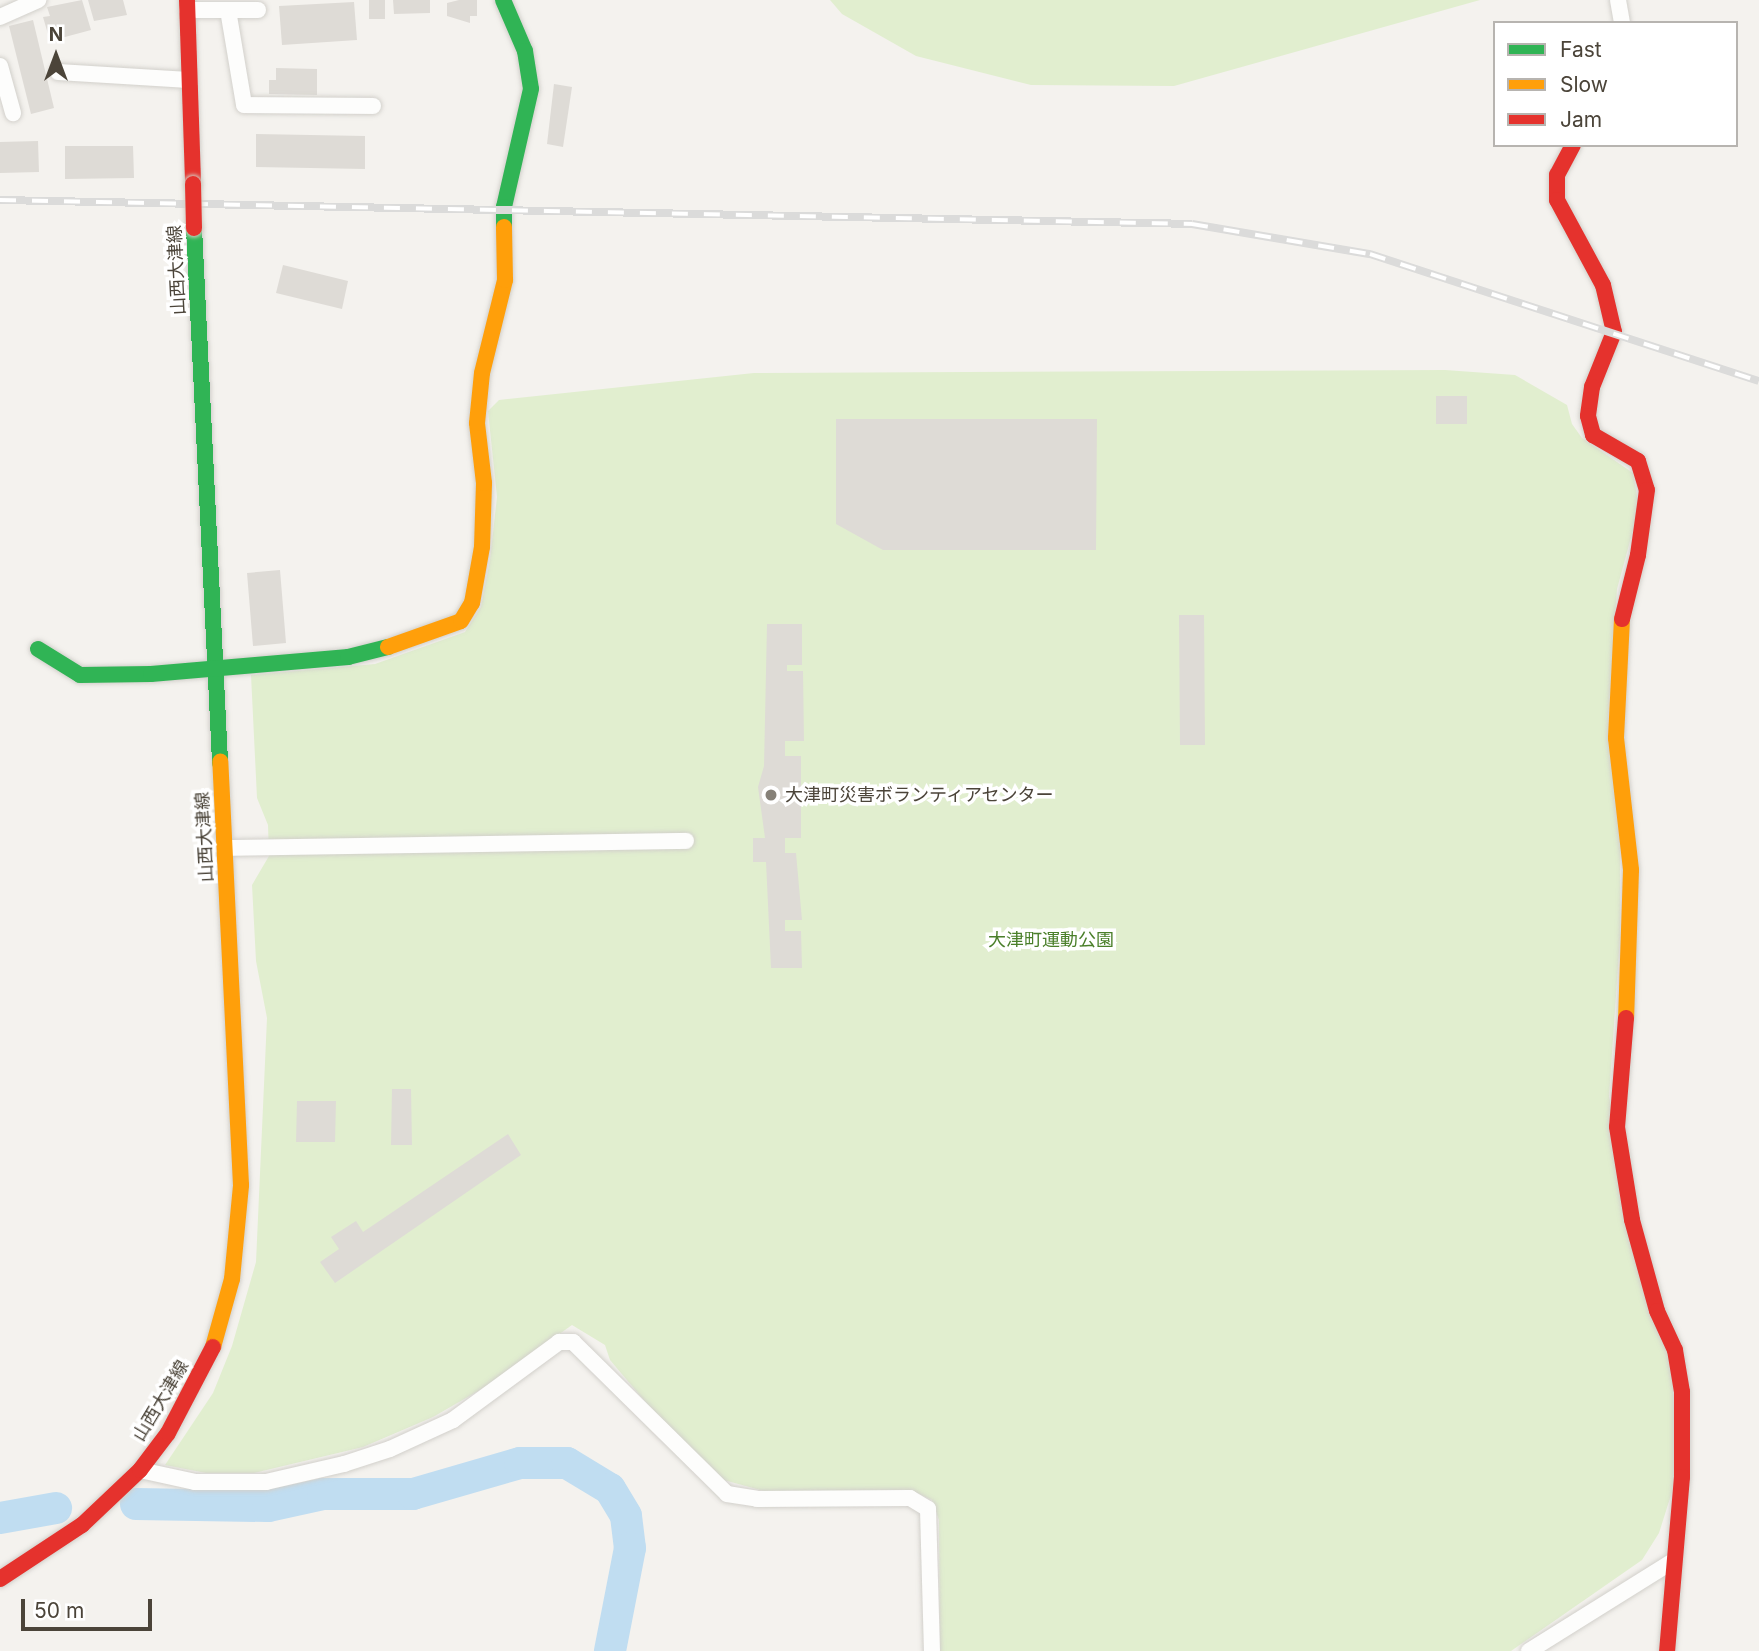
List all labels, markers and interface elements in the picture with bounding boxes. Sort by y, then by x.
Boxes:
north arrow [21,21,91,91]
legend [1493,21,1738,147]
text: N [49,23,63,46]
text: Fast [1560,37,1602,62]
text: Slow [1560,72,1608,97]
text: Jam [1560,107,1602,132]
street label: 山西大津線 [164,224,190,316]
place label: 大津町災害ボランティアセンター [785,784,1055,806]
marker: 大津町災害ボランティアセンター [763,787,779,803]
street label: 山西大津線 [192,791,218,883]
park label: 大津町運動公園 [988,929,1114,951]
street label: 山西大津線 [129,1357,193,1445]
scale bar [24,1584,156,1628]
text: 50 m [34,1598,84,1623]

